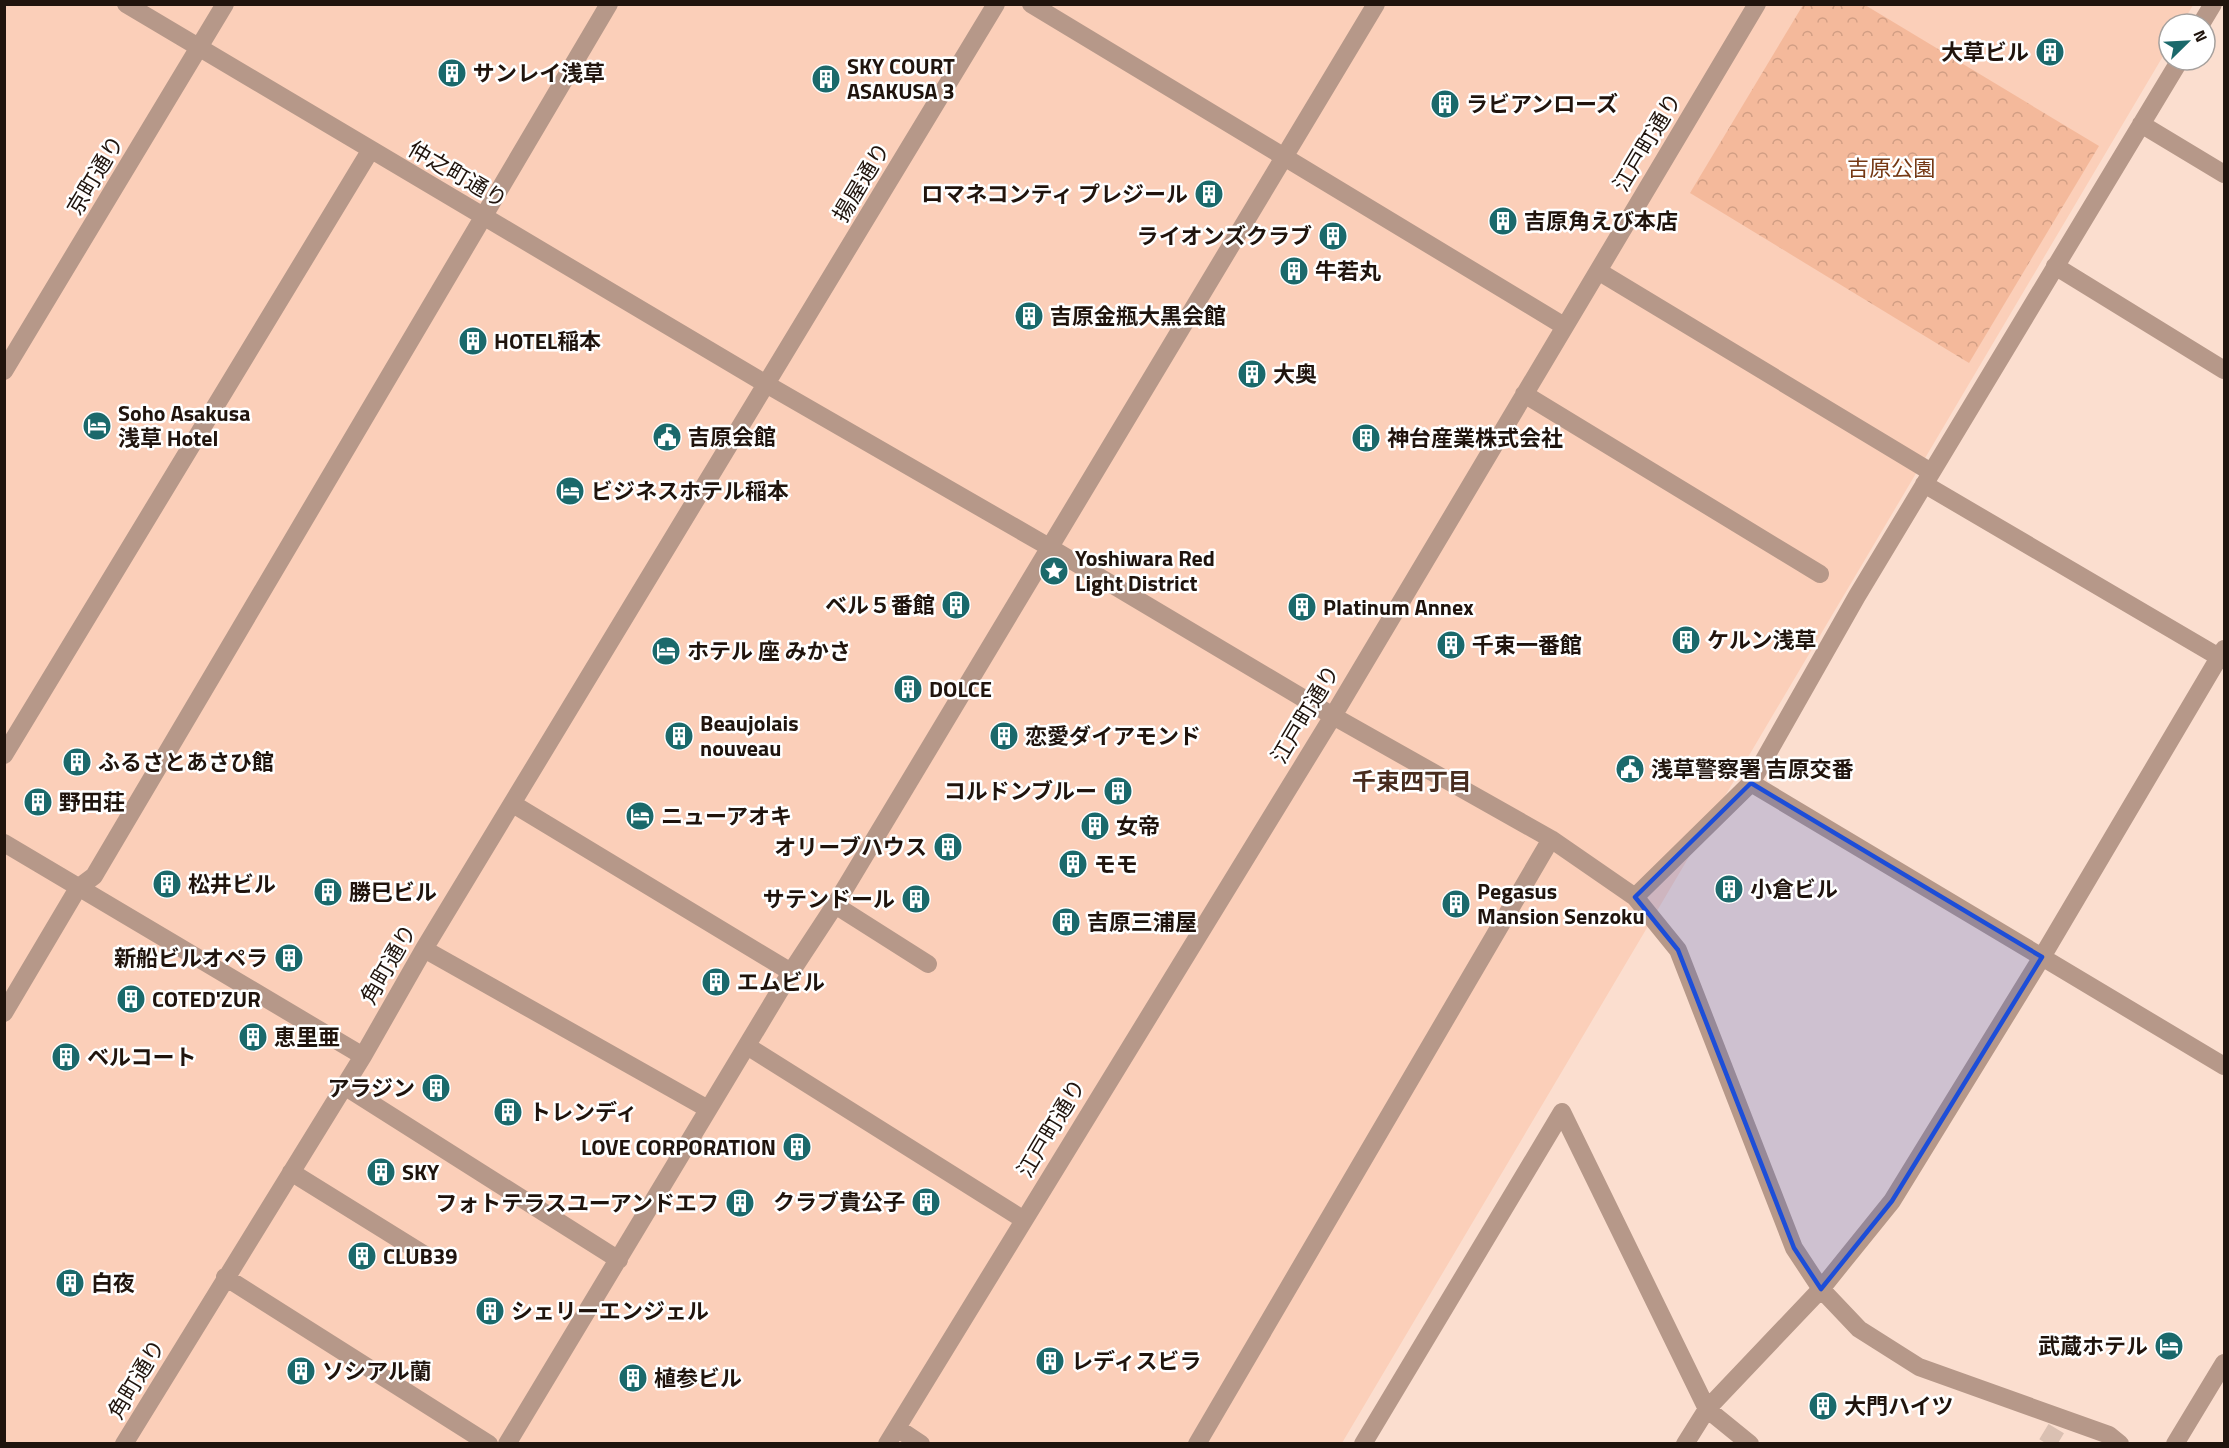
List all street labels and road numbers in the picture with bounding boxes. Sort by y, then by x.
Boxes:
street label: 江戸町通り [1604,86,1690,198]
street label: 京町通り [58,129,132,221]
street label: 仲之町通り [402,132,514,216]
street label: 揚屋通り [824,136,898,228]
street label: 江戸町通り [1262,658,1348,770]
street label: 角町通り [351,917,425,1011]
street label: 江戸町通り [1008,1072,1094,1184]
street label: 角町通り [99,1333,173,1425]

